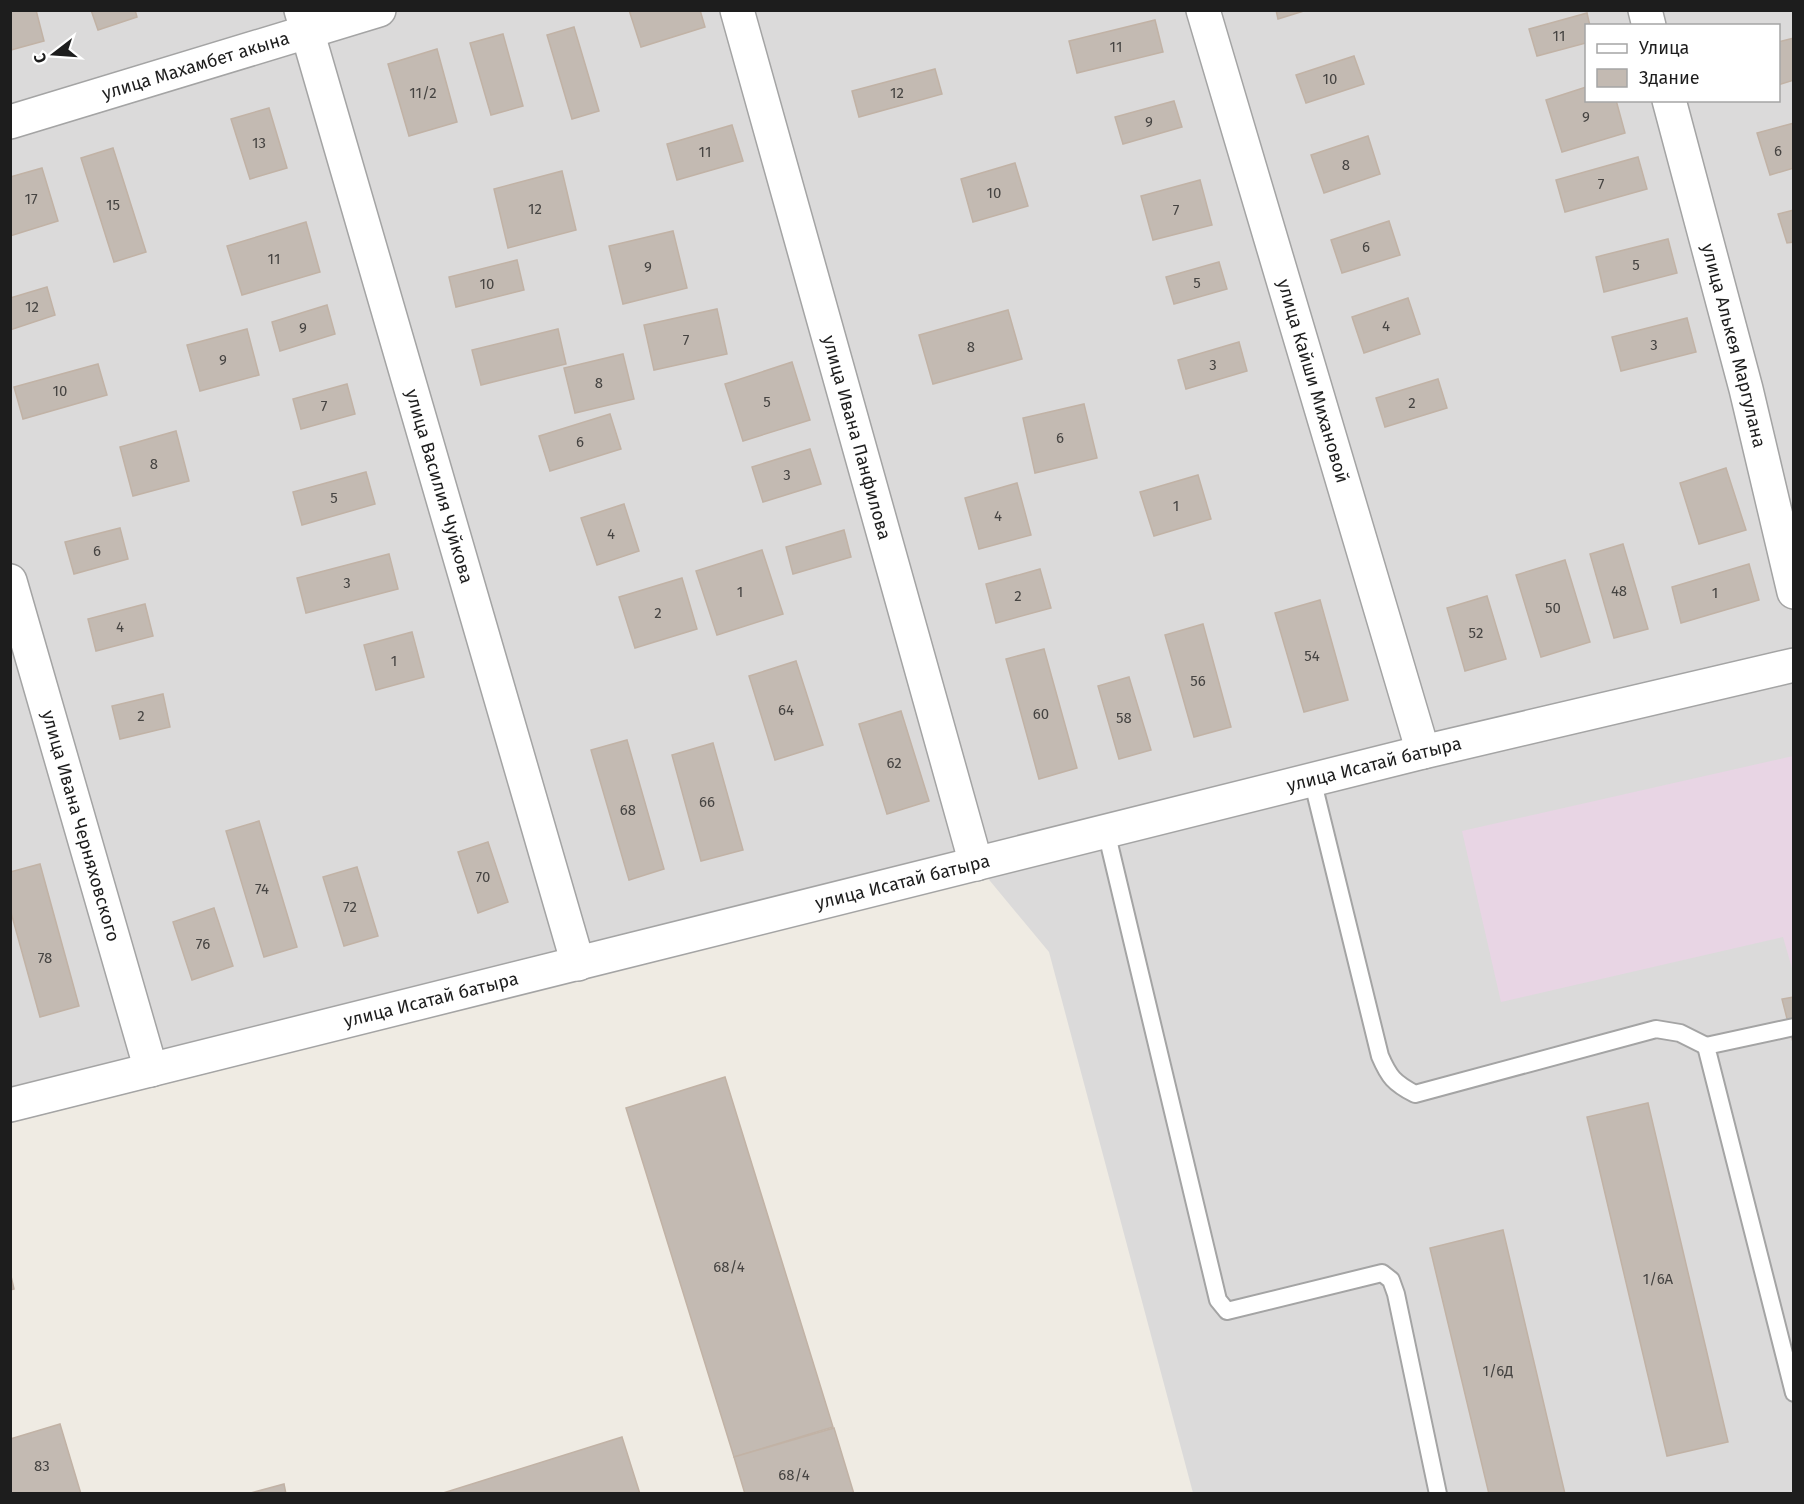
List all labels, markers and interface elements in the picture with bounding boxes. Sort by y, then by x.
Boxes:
north arrow [24,24,84,84]
legend [1585,24,1780,102]
street label: улица Махамбет акына [99,27,292,104]
house number: 11 [1553,27,1565,45]
text: Улица [1639,37,1689,59]
house number: 11 [1110,38,1122,56]
text: С [29,50,51,65]
text: Здание [1639,67,1700,89]
house number: 10 [1323,70,1337,88]
house number: 11/2 [409,84,437,102]
house number: 12 [890,84,904,102]
house number: 9 [1582,108,1590,126]
house number: 9 [1145,113,1153,131]
house number: 13 [252,134,266,152]
house number: 6 [1774,142,1782,160]
house number: 11 [699,143,711,161]
house number: 8 [1342,156,1350,174]
house number: 7 [1598,175,1605,193]
house number: 10 [987,184,1001,202]
house number: 17 [24,190,38,208]
house number: 15 [106,196,120,214]
house number: 12 [528,200,542,218]
house number: 7 [1173,201,1180,219]
house number: 6 [1362,238,1370,256]
street label: улица Алькея Маргулана [1697,241,1771,450]
house number: 11 [268,250,280,268]
house number: 5 [1632,256,1640,274]
house number: 9 [644,258,652,276]
house number: 5 [1193,274,1201,292]
house number: 10 [480,275,494,293]
street label: улица Кайши Михановой [1272,276,1354,486]
house number: 12 [25,298,39,316]
house number: 4 [1382,317,1390,335]
house number: 9 [299,319,307,337]
house number: 7 [683,331,690,349]
street label: улица Ивана Панфилова [818,333,896,542]
house number: 3 [1650,336,1658,354]
house number: 8 [967,338,975,356]
house number: 9 [219,351,227,369]
house number: 3 [1209,356,1217,374]
house number: 8 [595,374,603,392]
house number: 10 [53,382,67,400]
street label: улица Василия Чуйкова [401,387,478,586]
house number: 5 [763,393,771,411]
house number: 2 [1408,394,1416,412]
house number: 7 [321,397,328,415]
house number: 6 [1056,429,1064,447]
house number: 6 [576,433,584,451]
house number: 8 [150,455,158,473]
house number: 3 [783,466,791,484]
house number: 5 [330,489,338,507]
house number: 1 [1173,497,1179,515]
house number: 4 [994,507,1002,525]
house number: 4 [607,525,615,543]
house number: 6 [93,542,101,560]
house number: 3 [343,574,351,592]
house number: 48 [1611,582,1627,600]
house number: 1 [737,583,743,601]
house number: 1 [1712,584,1718,602]
house number: 2 [1014,587,1022,605]
house number: 50 [1545,599,1561,617]
house number: 2 [654,604,662,622]
house number: 4 [116,618,124,636]
house number: 52 [1469,624,1483,642]
house number: 54 [1304,647,1320,665]
house number: 1 [391,652,397,670]
house number: 56 [1190,672,1206,690]
house number: 64 [778,701,794,719]
house number: 60 [1033,705,1049,723]
house number: 2 [137,707,145,725]
street label: улица Ивана Черняховского [37,708,124,944]
house number: 58 [1116,709,1132,727]
street label: улица Исатай батыра [1284,732,1464,797]
house number: 62 [886,754,902,772]
house number: 66 [699,793,715,811]
house number: 68 [620,801,636,819]
street label: улица Исатай батыра [813,850,992,914]
house number: 70 [476,868,490,886]
house number: 74 [255,880,269,898]
house number: 72 [343,898,357,916]
house number: 76 [196,935,210,953]
house number: 78 [38,949,52,967]
street label: улица Исатай батыра [341,967,521,1032]
house number: 68/4 [713,1258,745,1276]
house number: 1/6А [1643,1270,1674,1288]
house number: 1/6Д [1482,1362,1514,1380]
house number: 83 [34,1457,50,1475]
house number: 68/4 [778,1466,810,1484]

